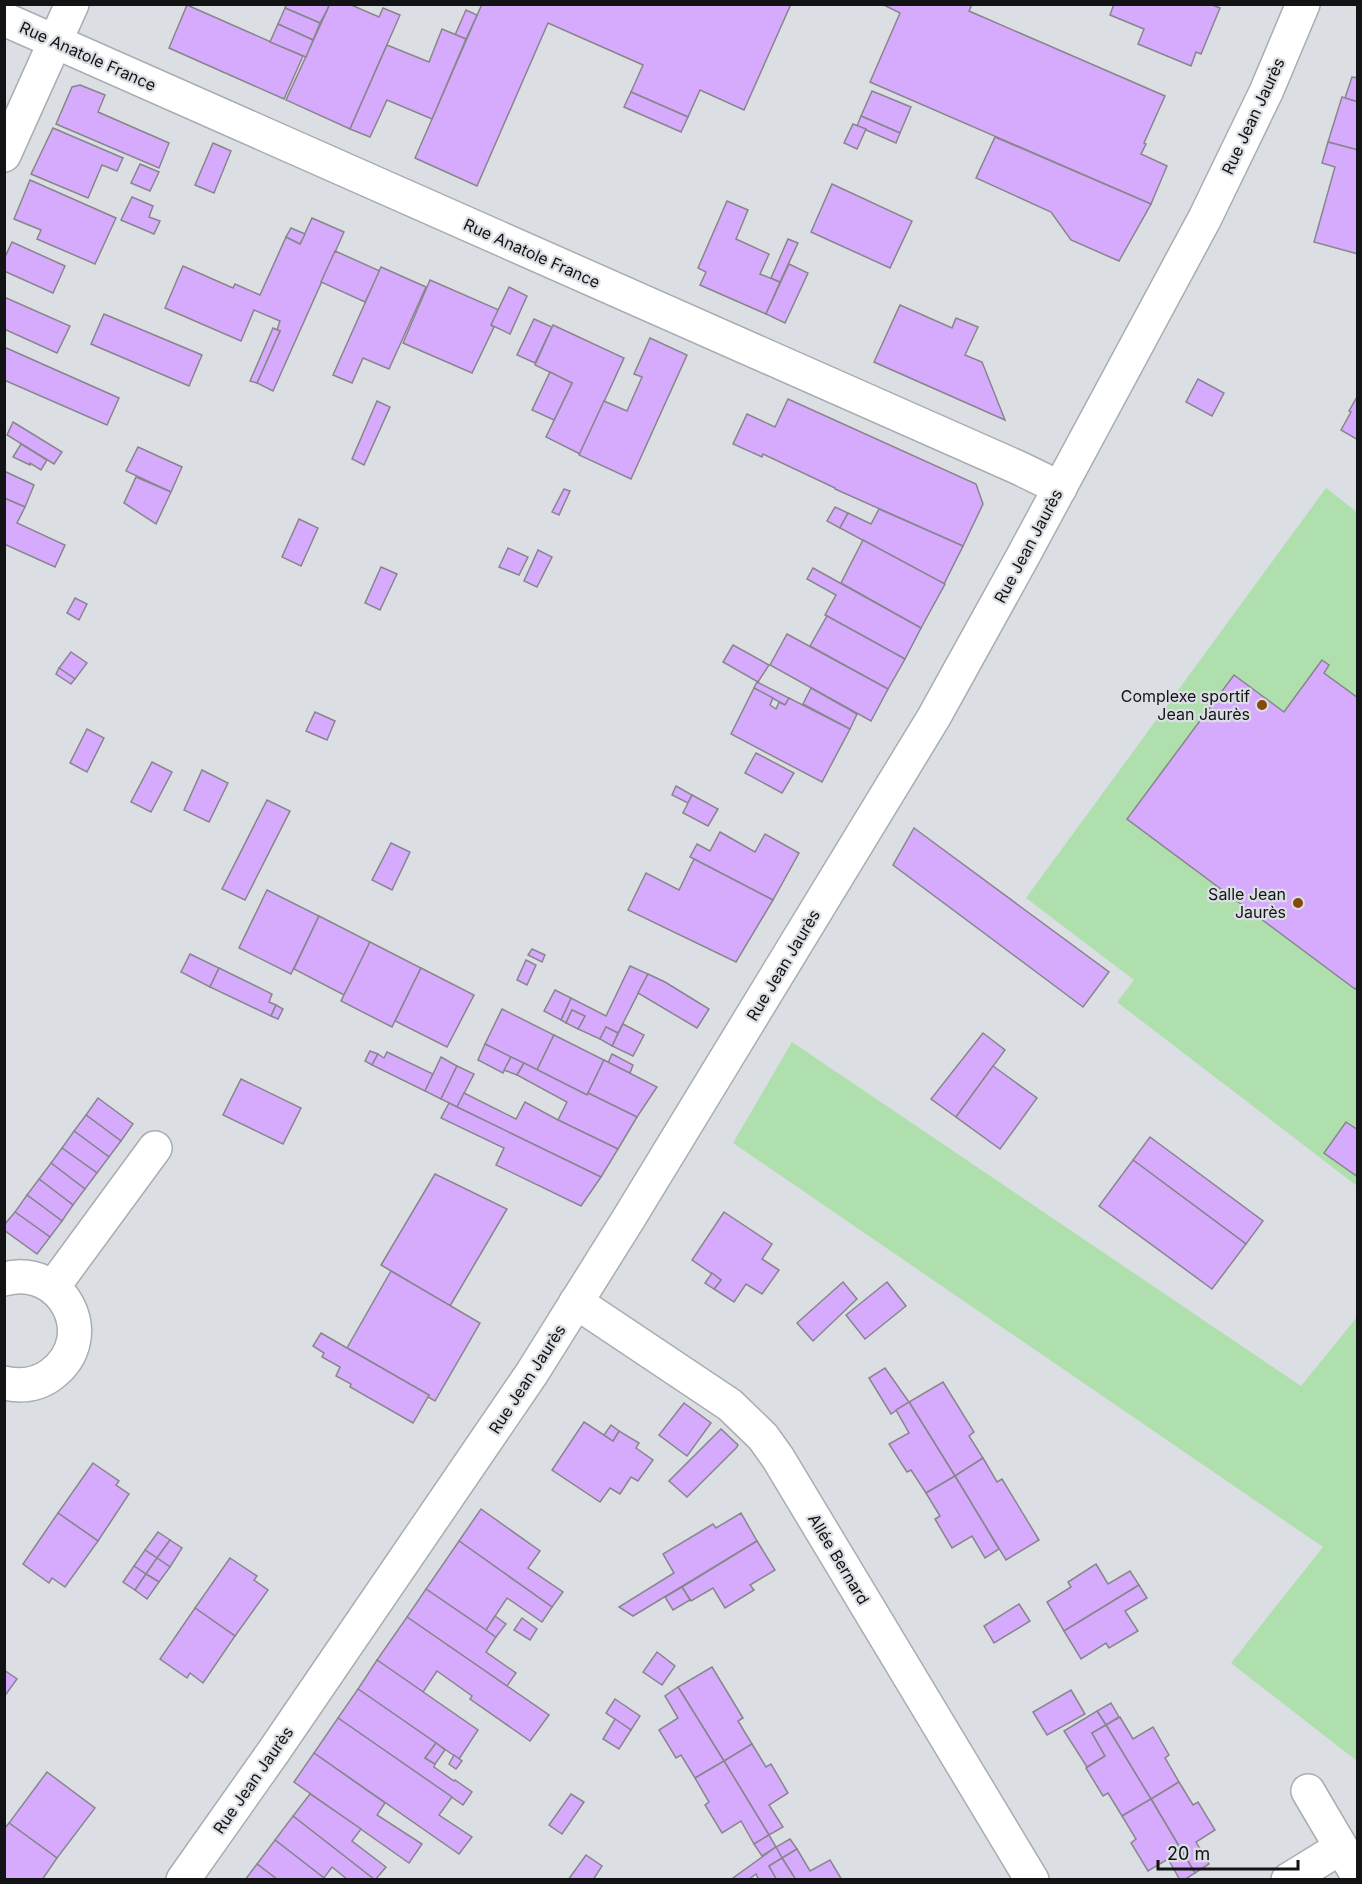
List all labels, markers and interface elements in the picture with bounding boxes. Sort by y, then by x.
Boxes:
street label: Rue Anatole France [17,17,159,95]
street label: Rue Jean Jaurès [1217,55,1289,177]
street label: Rue Anatole France [461,214,603,292]
street label: Rue Jean Jaurès [990,486,1066,606]
place label: Complexe sportif Jean Jaurès [1121,686,1250,724]
marker: Complexe sportif Jean Jaurès [1255,698,1269,712]
place label: Salle Jean Jaurès [1208,884,1286,922]
marker: Salle Jean Jaurès [1291,896,1305,910]
street label: Rue Jean Jaurès [742,906,824,1024]
street label: Rue Jean Jaurès [484,1321,570,1437]
street label: Allée Bernard [804,1510,874,1608]
street label: Rue Jean Jaurès [209,1723,297,1837]
scale bar [1158,1833,1298,1871]
text: 20 m [1167,1843,1210,1864]

